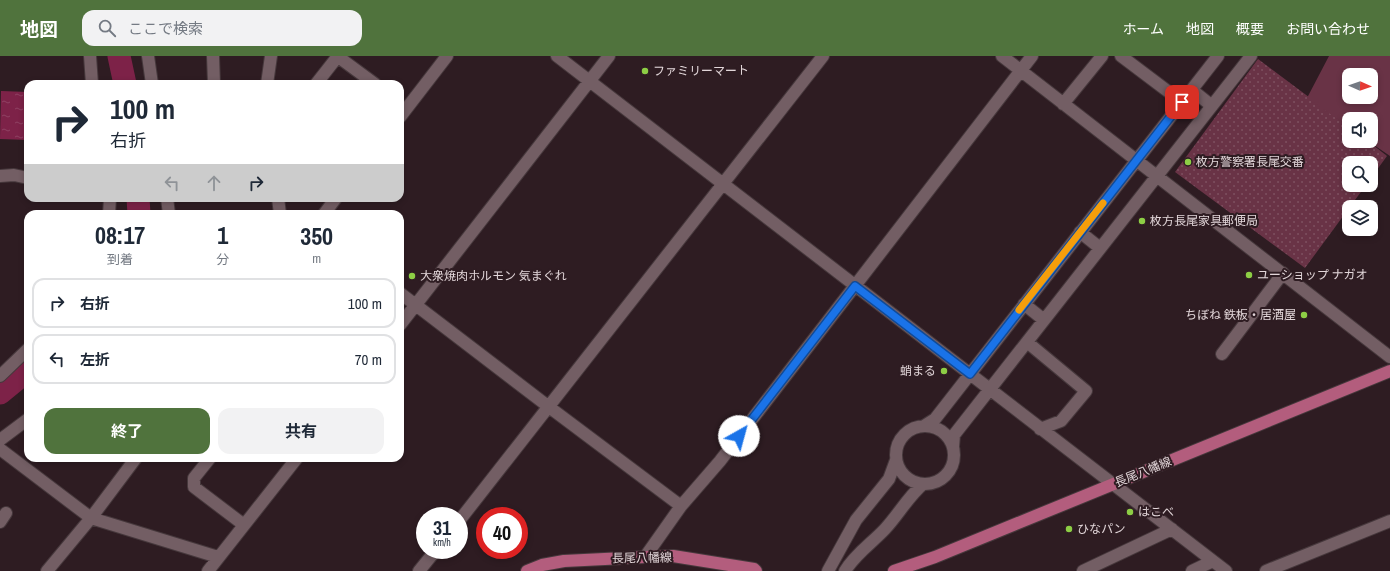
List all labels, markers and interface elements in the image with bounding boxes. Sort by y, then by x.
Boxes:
search box [82,10,362,46]
text: 地図 [20,16,58,42]
icon: search [96,17,118,39]
text: ここで検索 [128,18,203,39]
text: ホーム [1122,20,1164,38]
text: 地図 [1186,20,1214,38]
text: 概要 [1236,20,1264,38]
text: お問い合わせ [1286,20,1370,38]
place label: ファミリーマート [653,63,749,79]
marker: ファミリーマート [640,66,650,76]
north arrow [1342,68,1378,104]
map controls [1342,68,1378,236]
pin [1165,85,1199,119]
text: 100 m [110,90,175,128]
icon: arrive [1171,91,1193,113]
icon: right [44,96,96,148]
button: sound [1342,112,1378,148]
text: 右折 [110,128,146,153]
place label: 枚方警察署長尾交番 [1196,154,1304,170]
button: search [1342,156,1378,192]
marker: 枚方警察署長尾交番 [1183,157,1193,167]
icon: left [161,172,183,194]
icon: ahead [203,172,225,194]
icon: right [245,172,267,194]
button: layers [1342,200,1378,236]
place label: 枚方長尾家具郵便局 [1150,213,1258,229]
marker: 枚方長尾家具郵便局 [1137,216,1147,226]
text: 08:17 [95,219,145,251]
text: 1 [217,219,228,251]
text: 350 [300,220,333,252]
text: m [312,250,321,267]
text: 到着 [107,251,133,268]
text: 分 [216,251,229,268]
place label: ユーショップ ナガオ [1257,267,1368,283]
place label: 大衆焼肉ホルモン 気まぐれ [420,268,567,284]
marker: ユーショップ ナガオ [1244,270,1254,280]
marker: 大衆焼肉ホルモン 気まぐれ [407,271,417,281]
icon: right [46,292,68,314]
text: 右折 [80,293,110,314]
text: 100 m [348,293,382,314]
place label: ちぼね 鉄板・居酒屋 [1185,307,1296,323]
marker: ちぼね 鉄板・居酒屋 [1299,310,1309,320]
icon: left [46,348,68,370]
text: 左折 [80,349,110,370]
text: 70 m [355,349,382,370]
place label: 蛸まる [900,363,936,379]
marker: 蛸まる [939,366,949,376]
button: 終了 [44,408,210,454]
button: 共有 [218,408,384,454]
position arrow [718,415,760,457]
street label: 長尾八幡線 [1112,453,1174,491]
place label: はこべ [1138,504,1174,520]
speed limit sign: 40 [476,507,528,559]
marker: はこべ [1125,507,1135,517]
text: 31 [433,514,451,541]
place label: ひなパン [1077,521,1126,537]
marker: ひなパン [1064,524,1074,534]
text: km/h [433,536,451,549]
street label: 長尾八幡線 [612,549,672,567]

